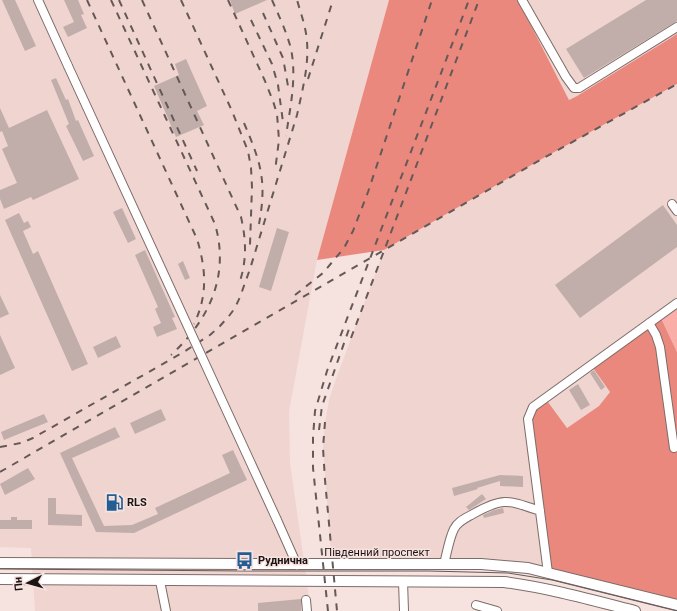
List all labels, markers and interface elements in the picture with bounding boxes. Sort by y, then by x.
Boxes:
fuel station icon: RLS [104,492,124,512]
place label: RLS [127,496,147,509]
street label: Південний проспект [324,546,430,559]
bus stop icon: Руднична [235,550,255,570]
place label: Руднична [258,554,308,567]
north arrow [8,563,48,603]
text: Пн [11,576,26,592]

